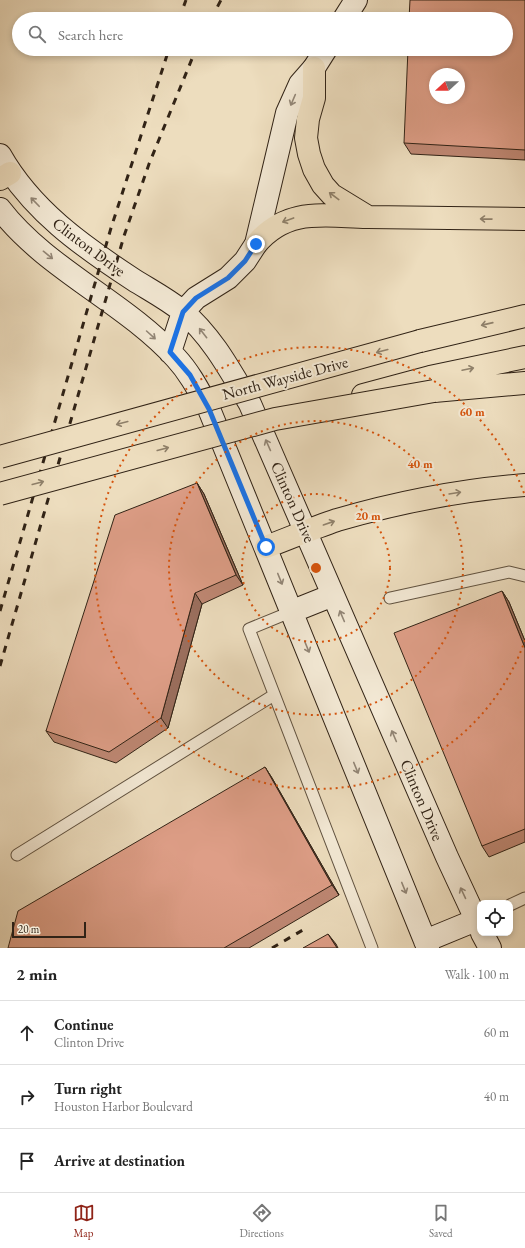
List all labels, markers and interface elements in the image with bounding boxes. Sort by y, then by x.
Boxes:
search box [12,12,513,56]
icon: search [26,23,48,45]
text: Search here [58,25,123,44]
north arrow [429,68,465,104]
one-way arrow [288,94,296,106]
one-way arrow [329,191,340,200]
one-way arrow [30,197,40,207]
street label: Clinton Drive [48,213,130,281]
one-way arrow [480,215,493,222]
one-way arrow [282,217,294,225]
route end [247,235,265,253]
one-way arrow [43,251,54,259]
one-way arrow [481,321,494,329]
one-way arrow [199,327,207,338]
one-way arrow [145,330,155,339]
one-way arrow [376,348,389,355]
street label: North Wayside Drive [220,351,350,405]
one-way arrow [461,365,474,373]
text: 60 m [459,404,485,420]
one-way arrow [116,420,129,427]
one-way arrow [264,439,271,451]
one-way arrow [156,445,169,452]
text: 40 m [407,456,433,472]
street label: Clinton Drive [266,458,320,546]
one-way arrow [31,479,44,487]
one-way arrow [449,489,462,497]
text: 20 m [355,508,381,524]
one-way arrow [323,519,335,527]
route start [257,538,275,556]
centre of rings [309,561,323,575]
one-way arrow [276,573,284,585]
one-way arrow [338,611,345,623]
one-way arrow [304,641,312,653]
one-way arrow [390,730,397,742]
street label: Clinton Drive [395,756,449,844]
one-way arrow [352,761,360,773]
one-way arrow [401,882,409,894]
one-way arrow [459,887,466,899]
map controls [477,900,513,936]
button: locate [477,900,513,936]
scale bar [12,920,86,939]
text: 20 m [18,922,39,936]
text: 2 min [16,963,57,985]
text: Walk · 100 m [445,966,509,983]
text: Continue [54,1015,114,1034]
icon: ahead [16,1022,38,1044]
text: 60 m [484,1024,509,1041]
text: Clinton Drive [54,1034,124,1051]
text: Turn right [54,1079,122,1098]
icon: right [16,1086,38,1108]
text: 40 m [484,1088,509,1105]
text: Houston Harbor Boulevard [54,1098,193,1115]
icon: arrive [16,1150,38,1172]
text: Arrive at destination [54,1151,185,1170]
tab: Map [73,1202,95,1240]
tab: Directions [240,1202,284,1240]
tab: Saved [429,1202,452,1240]

